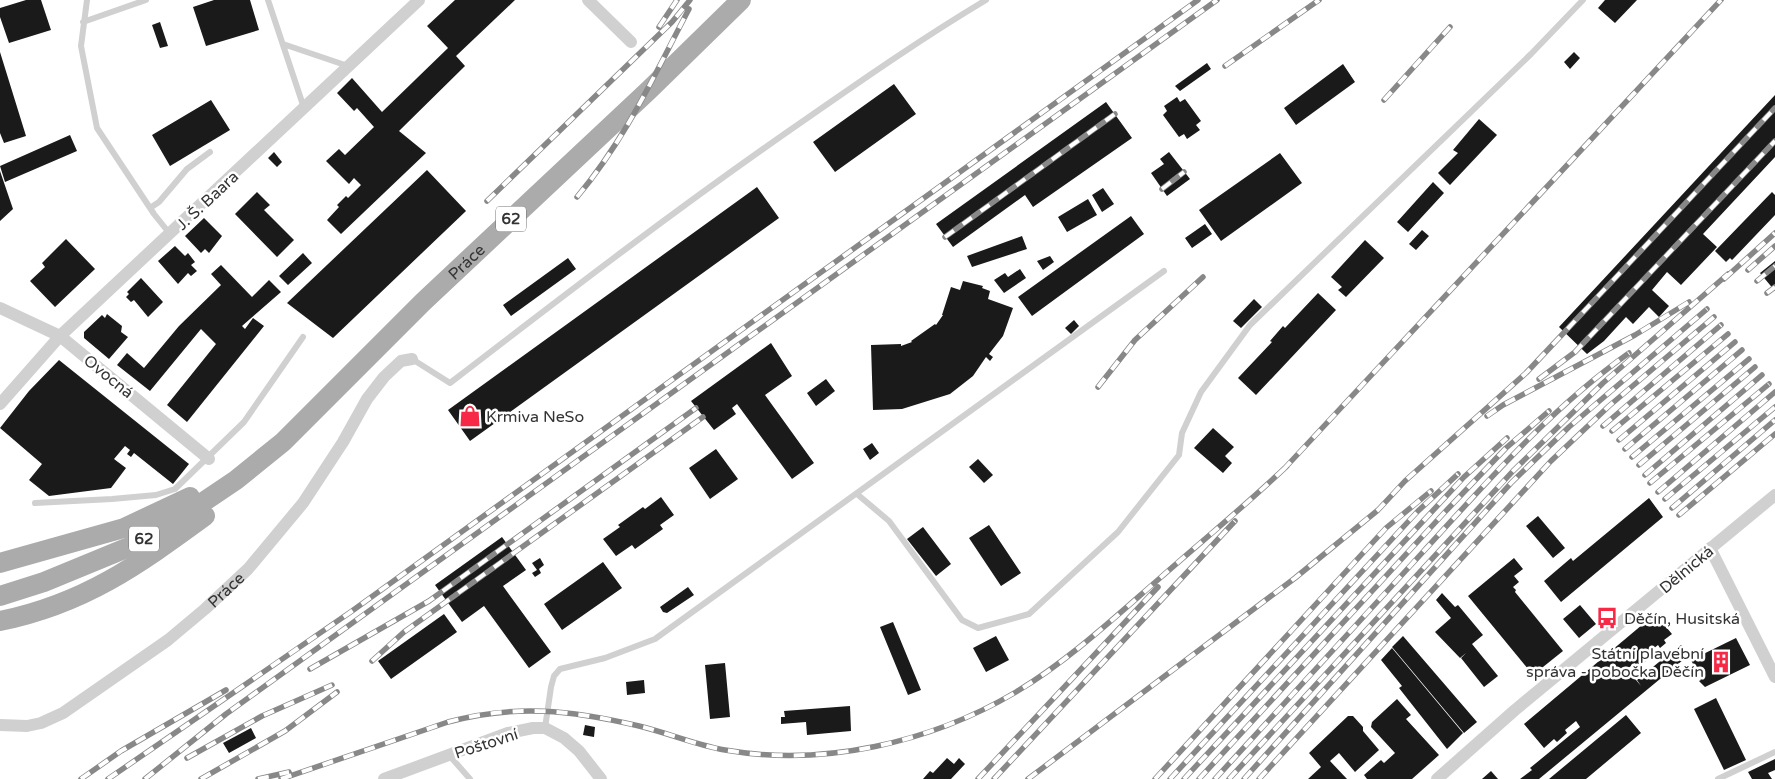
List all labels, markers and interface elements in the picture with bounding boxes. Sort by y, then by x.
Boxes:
street label: J. Š. Baara [172,167,243,235]
road number: 62 [496,206,526,232]
street label: Práce [444,240,489,284]
street label: Ovocná [79,351,137,403]
shop icon: Krmiva NeSo [457,403,483,429]
place label: Krmiva NeSo [486,407,584,427]
road number: 62 [129,526,159,552]
street label: Dělnická [1655,541,1718,598]
street label: Práce [204,568,249,612]
bus stop icon: Děčín, Husitská [1594,605,1620,631]
place label: Děčín, Husitská [1624,609,1740,629]
place label: Státní plavební správa - pobočka Děčín [1526,644,1704,682]
building icon: Státní plavební správa - pobočka Děčín [1708,649,1734,675]
street label: Poštovní [452,724,521,764]

